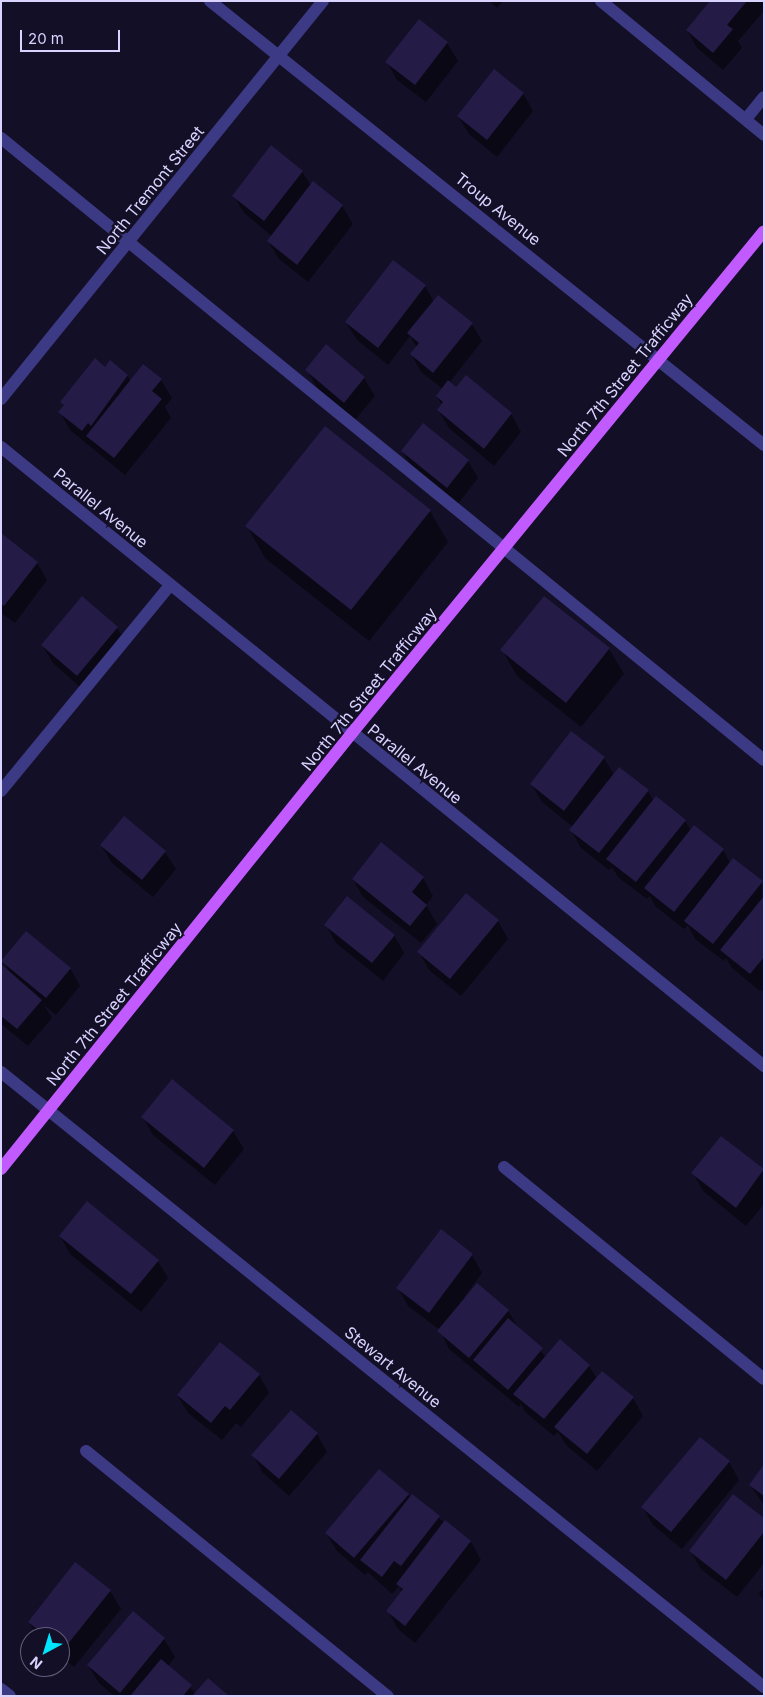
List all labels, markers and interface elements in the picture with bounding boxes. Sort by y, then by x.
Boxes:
scale bar [22,20,122,52]
text: 20 m [28,29,64,48]
street label: North Tremont Street [92,122,208,258]
street label: Troup Avenue [451,169,545,249]
street label: North 7th Street Trafficway [553,290,697,460]
street label: Parallel Avenue [50,464,152,552]
street label: North 7th Street Trafficway [297,604,441,774]
street label: Parallel Avenue [364,720,466,808]
street label: North 7th Street Trafficway [42,919,186,1089]
street label: Stewart Avenue [341,1322,445,1412]
north arrow [20,1627,70,1677]
text: N [26,1653,45,1673]

